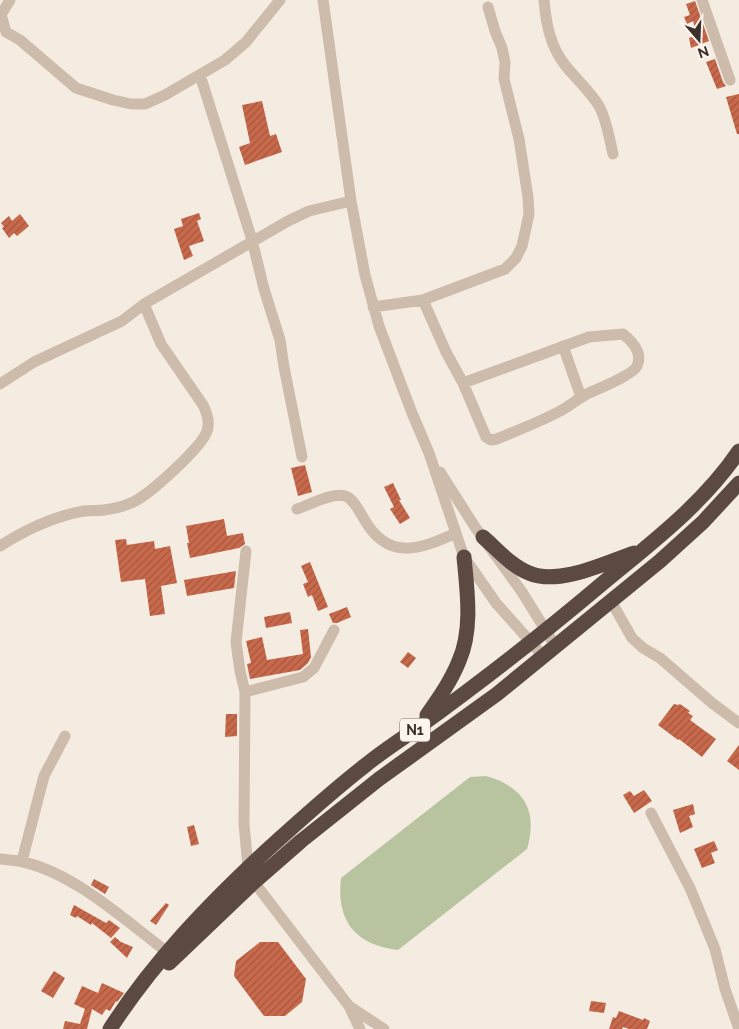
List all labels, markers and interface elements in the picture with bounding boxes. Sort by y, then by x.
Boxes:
north arrow [674,15,724,65]
text: N [696,43,711,62]
road number: N1 [400,718,430,742]

